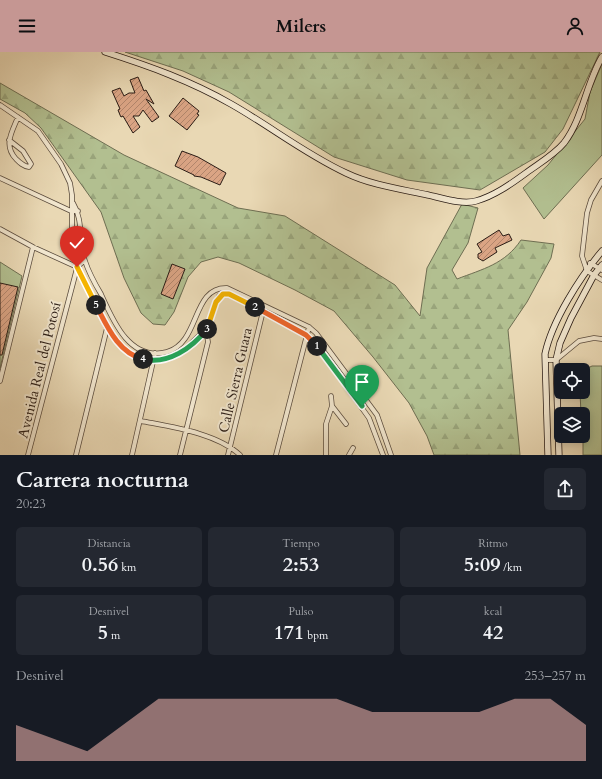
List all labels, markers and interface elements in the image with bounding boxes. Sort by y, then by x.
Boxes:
text: Milers [276,14,326,39]
icon: menu [16,15,38,37]
icon: person [564,15,586,37]
pin [60,226,94,267]
icon: check [66,232,88,254]
pin: 5 [86,295,106,315]
text: 5 [93,297,99,312]
pin: 2 [245,297,265,317]
text: 2 [252,299,258,314]
street label: Avenida Real del Potosí [13,300,66,440]
pin: 3 [197,319,217,339]
text: 3 [204,321,210,336]
street label: Calle Sierra Guara [214,326,257,435]
pin: 1 [307,336,327,356]
text: 1 [314,338,320,353]
pin: 4 [133,349,153,369]
text: 4 [140,351,146,366]
map controls [554,363,590,443]
button: locate [554,363,590,399]
pin [345,365,379,406]
icon: arrive [351,371,373,393]
button: layers [554,407,590,443]
text: Carrera nocturna [16,465,189,495]
button: share [544,468,586,510]
text: 20:23 [16,495,46,513]
text: Distancia [87,536,131,551]
text: Tiempo [282,536,320,551]
text: Ritmo [478,536,508,551]
text: 0.56 [82,551,118,578]
text: 2:53 [283,551,319,578]
text: 5:09 [464,551,500,578]
text: km [118,560,136,575]
text: /km [500,560,522,575]
text: Desnivel [89,604,129,619]
text: Pulso [289,604,313,619]
text: kcal [484,604,502,619]
text: 5 [98,619,108,646]
text: 171 [274,619,304,646]
text: 42 [483,619,503,646]
text: m [108,628,120,643]
text: bpm [304,628,328,643]
text: Desnivel [16,667,64,685]
text: 253–257 m [524,667,586,685]

